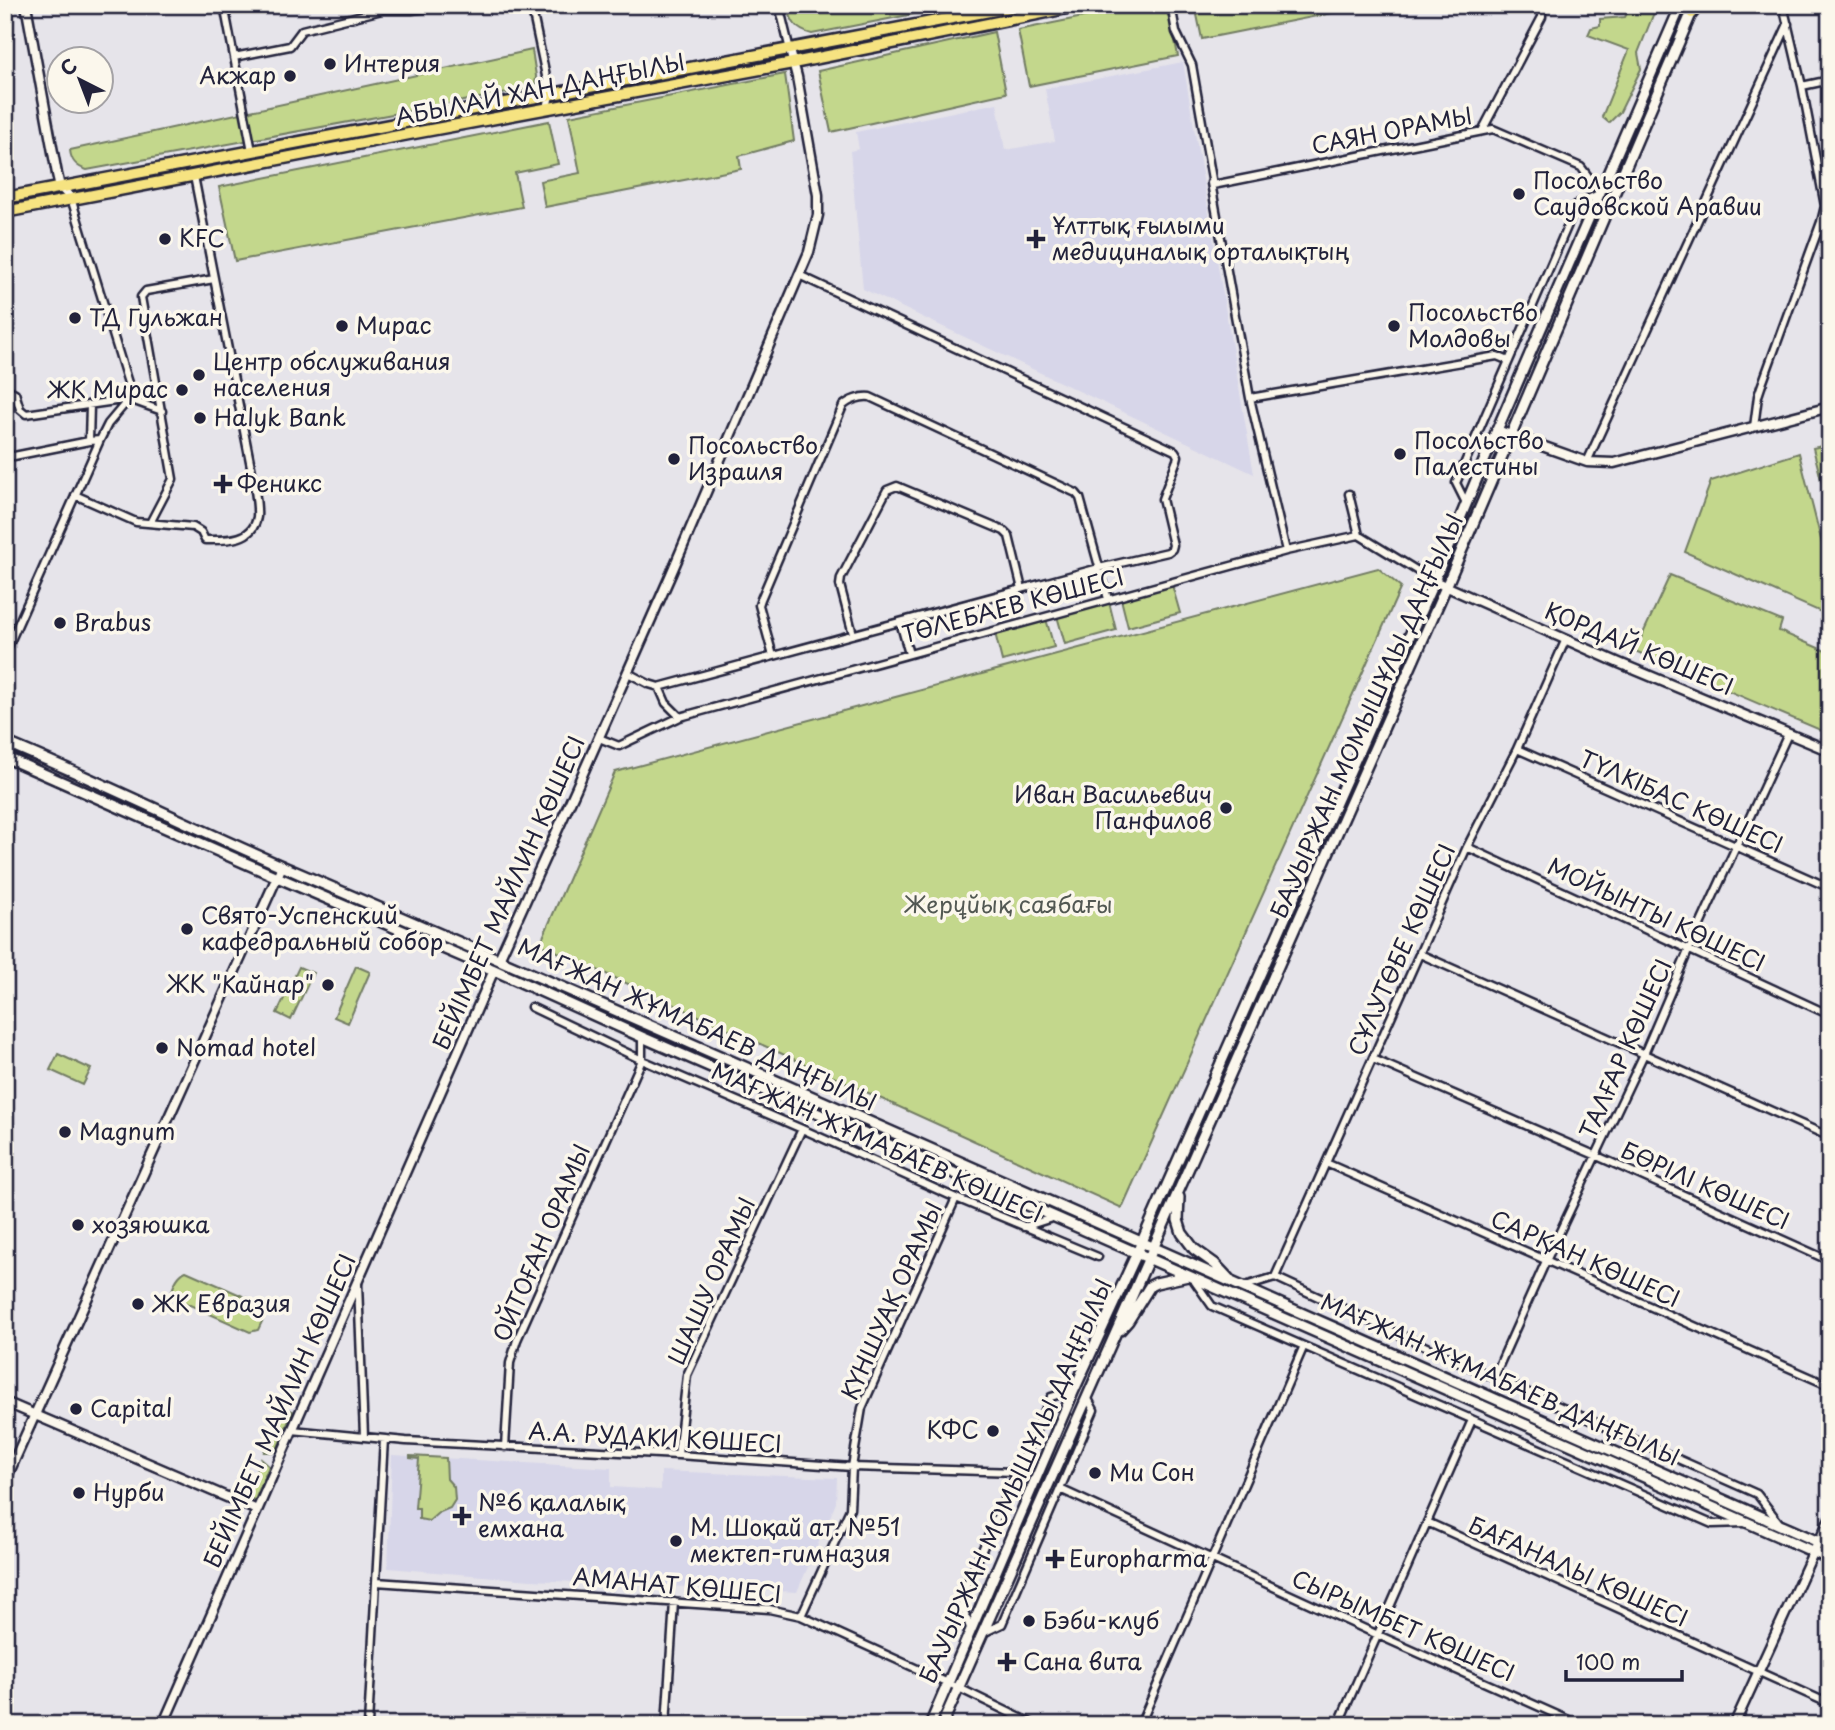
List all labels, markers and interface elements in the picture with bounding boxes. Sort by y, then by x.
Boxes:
street label: АБЫЛАЙ ХАН ДАҢҒЫЛЫ [392,43,688,134]
place label: Интерия [344,45,440,80]
north arrow [46,46,116,116]
text: С [53,51,83,82]
marker: Интерия [322,56,338,72]
place label: Акжар [199,57,276,92]
marker: Акжар [282,68,298,84]
street label: САЯН ОРАМЫ [1308,97,1475,162]
place label: Посольство Саудовской Аравии [1533,162,1762,223]
marker: Посольство Саудовской Аравии [1511,186,1527,202]
place label: Ұлттық ғылыми медициналық орталықтың [1052,207,1350,268]
place label: KFC [179,220,225,255]
marker: Ұлттық ғылыми медициналық орталықтың [1026,229,1046,249]
marker: KFC [157,231,173,247]
place label: Посольство Молдовы [1408,294,1538,355]
place label: ТД Гульжан [89,299,223,334]
place label: Мирас [356,307,431,342]
marker: ТД Гульжан [67,310,83,326]
marker: Мирас [334,318,350,334]
marker: Посольство Молдовы [1386,318,1402,334]
place label: Центр обслуживания населения [213,343,451,404]
marker: Центр обслуживания населения [191,367,207,383]
place label: ЖК Мирас [47,371,168,406]
marker: ЖК Мирас [174,382,190,398]
place label: Halyk Bank [214,399,346,434]
marker: Halyk Bank [192,410,208,426]
place label: Посольство Палестины [1414,422,1544,483]
place label: Посольство Израиля [688,427,818,488]
marker: Посольство Палестины [1392,446,1408,462]
marker: Посольство Израиля [666,451,682,467]
place label: Феникс [237,465,322,500]
marker: Феникс [215,476,231,492]
street label: БАУЫРЖАН МОМЫШҰЛЫ ДАҢҒЫЛЫ [1260,508,1471,923]
street label: ТӨЛЕБАЕВ КӨШЕСІ [898,558,1127,651]
street label: ҚОРДАЙ КӨШЕСІ [1540,592,1739,703]
place label: Brabus [74,604,151,639]
marker: Brabus [52,615,68,631]
street label: БЕЙІМБЕТ МАЙЛИН КӨШЕСІ [422,730,593,1055]
street label: ТҮЛКІБАС КӨШЕСІ [1574,740,1789,861]
place label: Иван Васильевич Панфилов [1014,776,1212,837]
marker: Иван Васильевич Панфилов [1218,800,1234,816]
street label: СҰЛУТӨБЕ КӨШЕСІ [1338,838,1463,1061]
street label: МОЙЫНТЫ КӨШЕСІ [1542,848,1771,979]
park label: Жерұйық саябағы [903,886,1113,921]
place label: Свято-Успенский кафедральный собор [201,897,443,958]
marker: Свято-Успенский кафедральный собор [179,921,195,937]
street label: МАҒЖАН ЖҰМАБАЕВ ДАҢҒЫЛЫ [513,928,883,1119]
street label: ТАЛҒАР КӨШЕСІ [1569,953,1680,1144]
place label: ЖК "Кайнар" [166,966,314,1001]
marker: ЖК "Кайнар" [320,977,336,993]
place label: Nomad hotel [176,1029,316,1064]
marker: Nomad hotel [154,1040,170,1056]
street label: МАҒЖАН ЖҰМАБАЕВ КӨШЕСІ [706,1053,1049,1231]
place label: Magnum [79,1113,175,1148]
marker: Magnum [57,1124,73,1140]
street label: БӨРІЛІ КӨШЕСІ [1616,1132,1795,1237]
street label: ОЙТОҒАН ОРАМЫ [483,1138,598,1347]
street label: ШАШУ ОРАМЫ [658,1191,763,1370]
street label: КҮНШУАҚ ОРАМЫ [831,1195,950,1405]
street label: САРҚАН КӨШЕСІ [1485,1200,1686,1315]
place label: хозяюшка [92,1206,210,1241]
marker: хозяюшка [70,1217,86,1233]
street label: БЕЙІМБЕТ МАЙЛИН КӨШЕСІ [193,1248,364,1573]
street label: БАУЫРЖАН МОМЫШҰЛЫ ДАҢҒЫЛЫ [909,1273,1120,1688]
street label: МАҒЖАН ЖҰМАБАЕВ ДАҢҒЫЛЫ [1316,1283,1686,1474]
place label: ЖК Евразия [152,1285,291,1320]
marker: ЖК Евразия [130,1296,146,1312]
place label: Capital [90,1390,172,1425]
marker: Capital [68,1401,84,1417]
street label: А.А. РУДАКИ КӨШЕСІ [528,1412,783,1461]
place label: КФС [926,1412,979,1447]
marker: КФС [985,1423,1001,1439]
place label: Ми Сон [1109,1454,1195,1489]
marker: Ми Сон [1087,1465,1103,1481]
place label: Нурби [93,1474,165,1509]
place label: №6 қалалық емхана [478,1484,626,1545]
marker: Нурби [71,1485,87,1501]
marker: №6 қалалық емхана [452,1506,472,1526]
street label: БАҒАНАЛЫ КӨШЕСІ [1463,1507,1694,1635]
place label: М. Шоқай ат. №51 мектеп-гимназия [690,1509,900,1570]
marker: М. Шоқай ат. №51 мектеп-гимназия [668,1533,684,1549]
place label: Europharma [1069,1540,1208,1575]
marker: Europharma [1047,1551,1063,1567]
street label: АМАНАТ КӨШЕСІ [571,1558,783,1611]
street label: СЫРЫМБЕТ КӨШЕСІ [1287,1560,1521,1690]
place label: Бэби-клуб [1043,1602,1160,1637]
marker: Бэби-клуб [1021,1613,1037,1629]
scale bar [1566,1639,1681,1683]
place label: Сана вита [1023,1643,1142,1678]
text: 100 m [1576,1645,1640,1677]
marker: Сана вита [997,1652,1017,1672]

